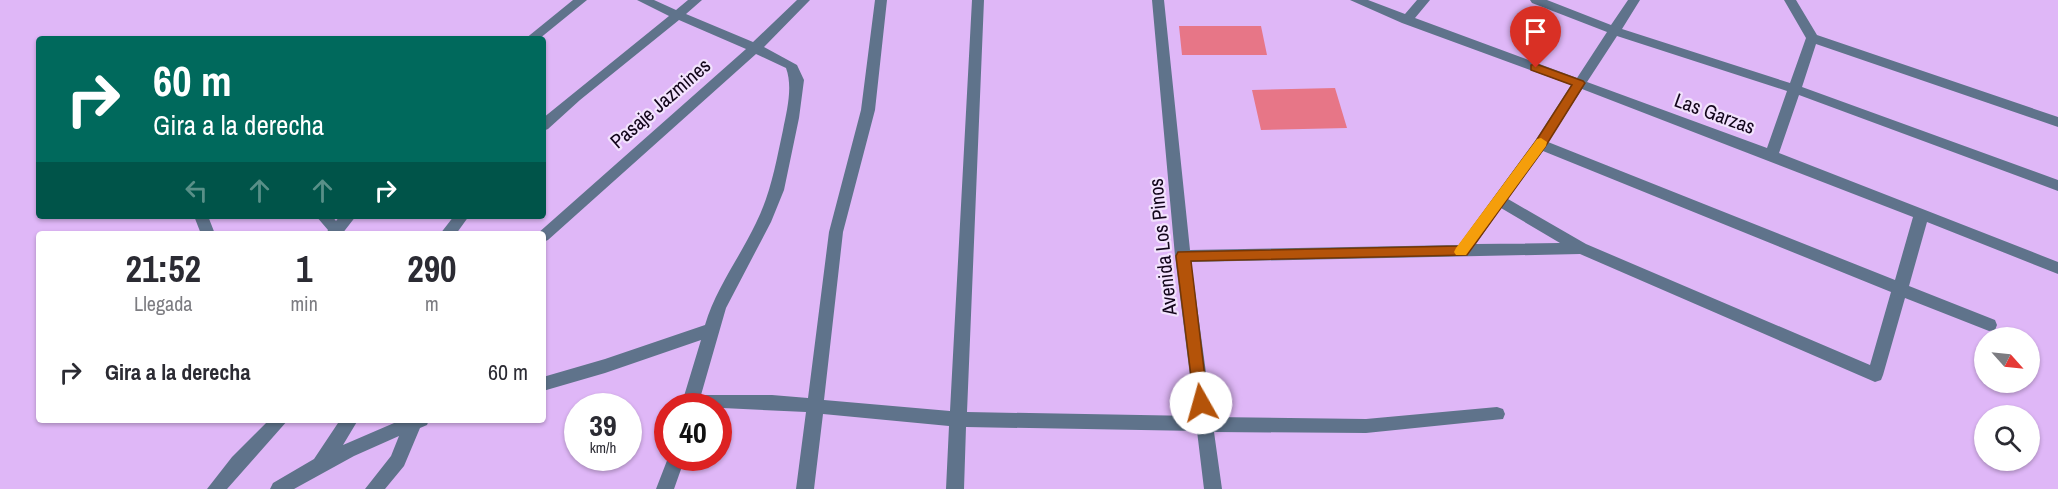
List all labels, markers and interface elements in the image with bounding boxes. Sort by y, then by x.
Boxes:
pin [1510,6,1561,68]
icon: arrive [1519,15,1552,48]
street label: Pasaje Jazmines [604,52,716,154]
text: 60 m [153,53,232,109]
icon: right [54,60,132,138]
street label: Las Garzas [1671,86,1759,140]
text: Gira a la derecha [153,107,324,143]
icon: left [180,174,213,207]
icon: ahead [243,174,276,207]
icon: ahead [306,174,339,207]
icon: right [369,174,402,207]
street label: Avenida Los Pinos [1141,177,1183,318]
text: 21:52 [125,245,201,293]
text: 1 [296,245,312,293]
text: 290 [407,245,457,293]
text: Llegada [134,290,192,317]
text: min [290,290,318,317]
text: m [425,290,439,317]
north arrow [1974,327,2040,393]
map controls [1974,327,2040,471]
icon: right [54,356,87,389]
text: Gira a la derecha [105,357,250,387]
text: 60 m [488,357,528,387]
position arrow [1169,371,1233,435]
speed limit sign: 40 [654,393,732,471]
text: 39 [589,405,617,445]
button: search [1974,405,2040,471]
text: km/h [590,437,616,458]

